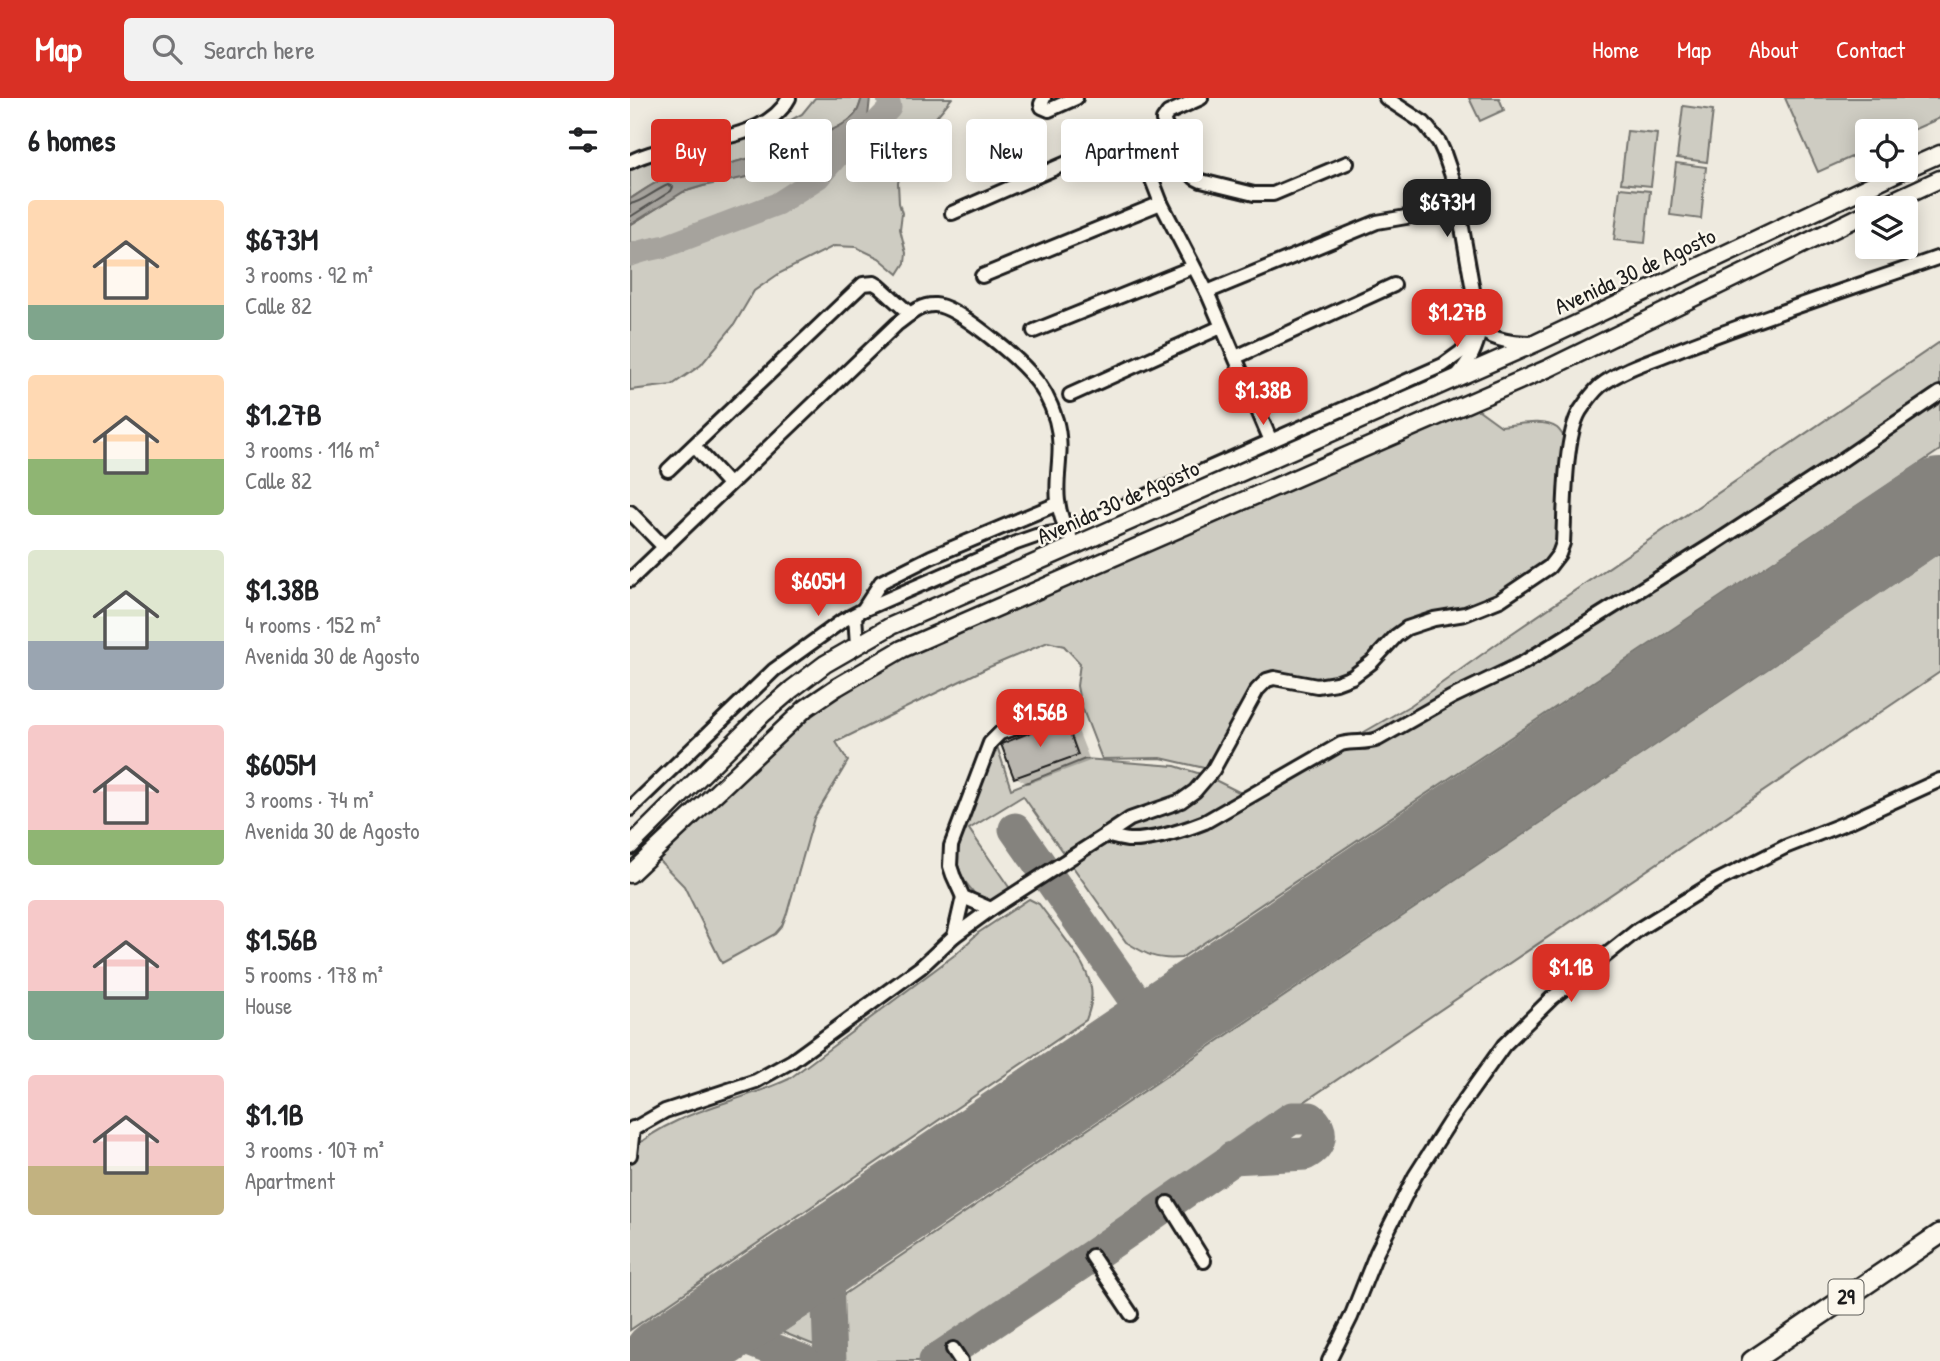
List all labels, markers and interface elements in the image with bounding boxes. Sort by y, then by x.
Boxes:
search box [124,18,614,81]
text: Map [35,27,82,71]
icon: search [148,30,186,68]
text: Search here [204,32,315,67]
text: Home [1592,33,1639,65]
text: Map [1677,33,1711,65]
text: About [1749,33,1798,65]
text: Contact [1836,33,1905,65]
chip: Buy [651,119,731,182]
chip: Rent [745,119,832,182]
chip: Filters [846,119,952,182]
chip: New [966,119,1047,182]
chip: Apartment [1061,119,1203,182]
map controls [1855,119,1918,259]
button: locate [1855,119,1918,182]
text: 6 homes [28,120,115,160]
icon: filters [564,121,602,159]
pin: $673M [1398,180,1496,239]
text: $673M [1419,186,1475,217]
button: layers [1855,196,1918,259]
text: $673M [245,219,318,259]
street label: Avenida 30 de Agosto [1549,220,1720,321]
icon: home [84,228,168,312]
text: 3 rooms · 92 m² [245,259,373,290]
pin: $1.27B [1400,289,1514,349]
text: Calle 82 [245,290,312,321]
text: $1.27B [1428,296,1486,327]
pin: $1.38B [1206,368,1320,427]
text: $1.38B [1235,374,1291,405]
text: $1.27B [245,394,322,434]
icon: home [84,403,168,487]
text: 3 rooms · 116 m² [245,434,380,465]
street label: Avenida 30 de Agosto [1032,452,1204,551]
text: Calle 82 [245,465,312,496]
pin: $605M [769,559,867,618]
text: $605M [791,565,845,596]
text: $1.38B [245,569,319,609]
icon: home [84,578,168,662]
text: 4 rooms · 152 m² [245,609,381,640]
text: Avenida 30 de Agosto [245,640,419,671]
pin: $1.56B [983,690,1097,749]
text: $1.56B [1012,696,1068,727]
text: $605M [245,744,316,784]
icon: home [84,753,168,837]
text: 3 rooms · 74 m² [245,784,374,815]
text: Avenida 30 de Agosto [245,815,419,846]
text: $1.56B [245,919,317,959]
icon: home [84,928,168,1012]
pin: $1.1B [1522,944,1620,1004]
text: $1.1B [1549,951,1593,982]
text: 5 rooms · 178 m² [245,959,383,990]
text: House [245,990,292,1021]
text: $1.1B [245,1094,304,1134]
icon: home [84,1103,168,1187]
text: 3 rooms · 107 m² [245,1134,384,1165]
text: Apartment [245,1165,335,1196]
road number: 29 [1828,1280,1864,1314]

